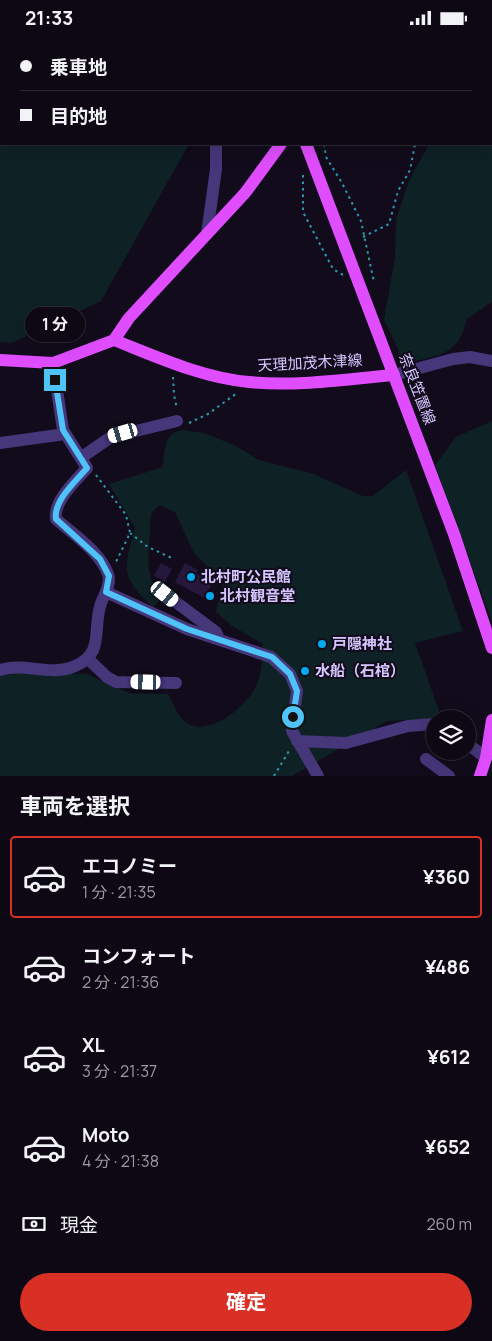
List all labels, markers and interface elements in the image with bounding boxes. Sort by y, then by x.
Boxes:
text: 21:33 [25,5,73,31]
text: 乗車地 [50,54,107,80]
text: 目的地 [50,103,107,129]
callout: 1 分 [25,307,85,343]
text: 1 分 [42,313,68,335]
street label: 天理加茂木津線 [257,349,363,376]
street label: 奈良笠置線 [394,350,441,428]
route end [44,369,66,391]
car [106,422,139,444]
place label: 北村町公民館 [201,566,291,587]
marker: 北村町公民館 [185,571,197,583]
car [148,579,181,609]
place label: 北村観音堂 [220,585,295,606]
marker: 北村観音堂 [204,590,216,602]
place label: 戸隠神社 [332,633,392,654]
marker: 戸隠神社 [316,638,328,650]
place label: 水船（石棺） [315,660,405,681]
marker: 水船（石棺） [299,665,311,677]
car [130,674,161,690]
route start [282,706,304,728]
map controls [426,710,476,760]
button: layers [426,710,476,760]
text: 車両を選択 [20,791,130,821]
text: エコノミー [82,853,177,879]
icon: car [22,855,67,900]
text: ¥360 [423,864,470,890]
text: 1 分 · 21:35 [82,881,156,903]
text: コンフォート [82,943,195,969]
icon: car [22,945,67,990]
text: ¥486 [425,954,470,980]
text: 2 分 · 21:36 [82,971,159,993]
text: XL [82,1032,105,1058]
icon: car [22,1035,67,1080]
text: ¥612 [427,1044,470,1070]
text: 3 分 · 21:37 [82,1060,157,1082]
text: Moto [82,1122,129,1148]
icon: car [22,1125,67,1170]
text: ¥652 [425,1134,470,1160]
text: 4 分 · 21:38 [82,1150,159,1172]
icon: cash [20,1210,48,1238]
text: 現金 [60,1212,98,1238]
text: 260 m [426,1213,472,1235]
button: 確定 [20,1273,472,1331]

